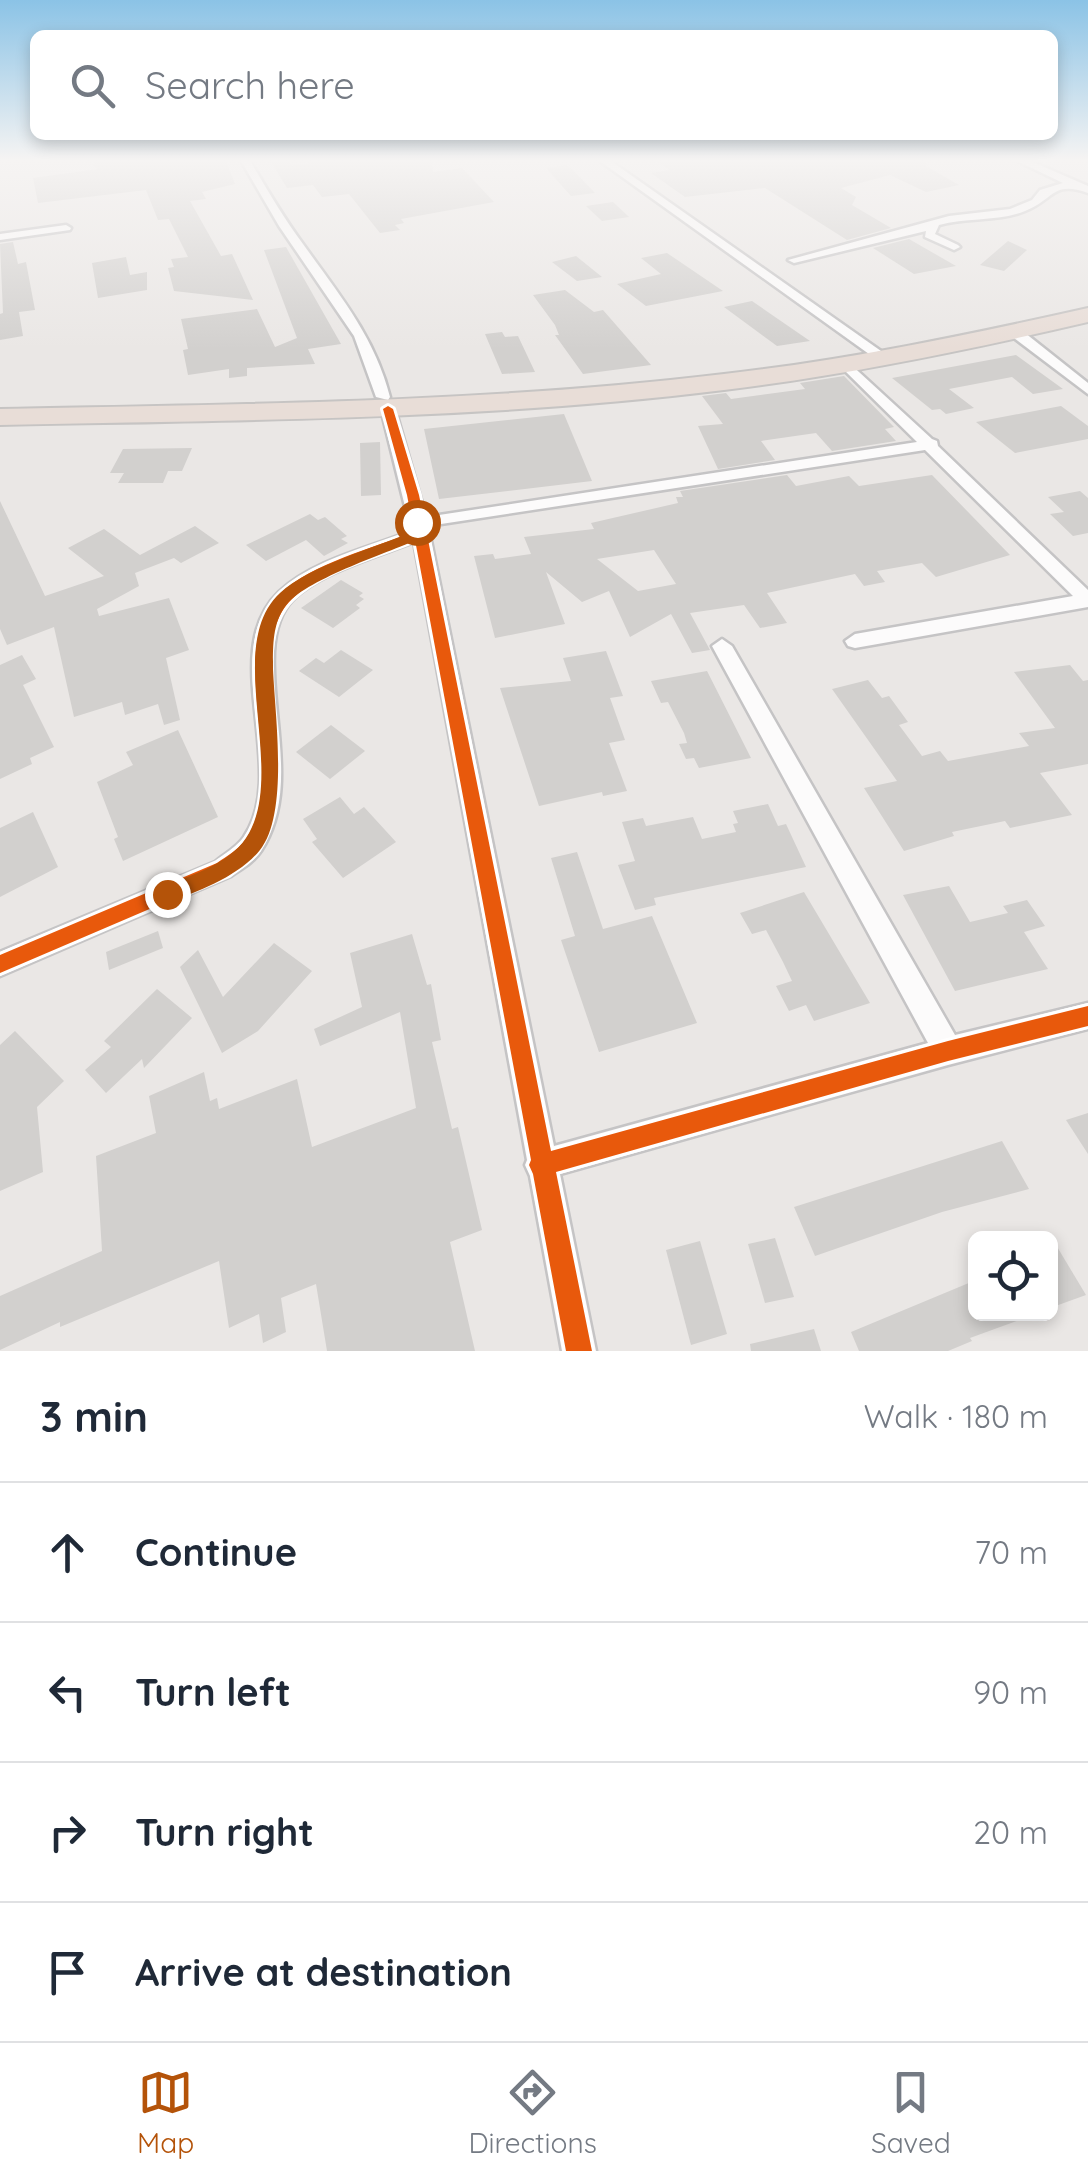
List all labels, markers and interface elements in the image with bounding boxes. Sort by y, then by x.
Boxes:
search box [30,30,1058,140]
icon: search [65,58,120,113]
text: Search here [145,61,355,109]
route start [395,500,441,546]
route end [145,872,191,918]
map controls [968,1231,1058,1321]
button: locate [968,1231,1058,1321]
text: 3 min [40,1390,148,1443]
text: Walk · 180 m [864,1396,1048,1436]
icon: ahead [40,1525,95,1580]
text: Continue [135,1528,297,1576]
text: 70 m [975,1532,1048,1572]
icon: left [40,1665,95,1720]
text: Turn left [135,1668,291,1716]
text: 90 m [973,1672,1048,1712]
icon: right [40,1805,95,1860]
text: Turn right [135,1808,314,1856]
text: 20 m [973,1812,1048,1852]
icon: arrive [40,1945,95,2000]
text: Arrive at destination [135,1948,512,1996]
tab: Map [137,2065,194,2160]
tab: Directions [468,2065,597,2160]
tab: Saved [871,2065,951,2160]

